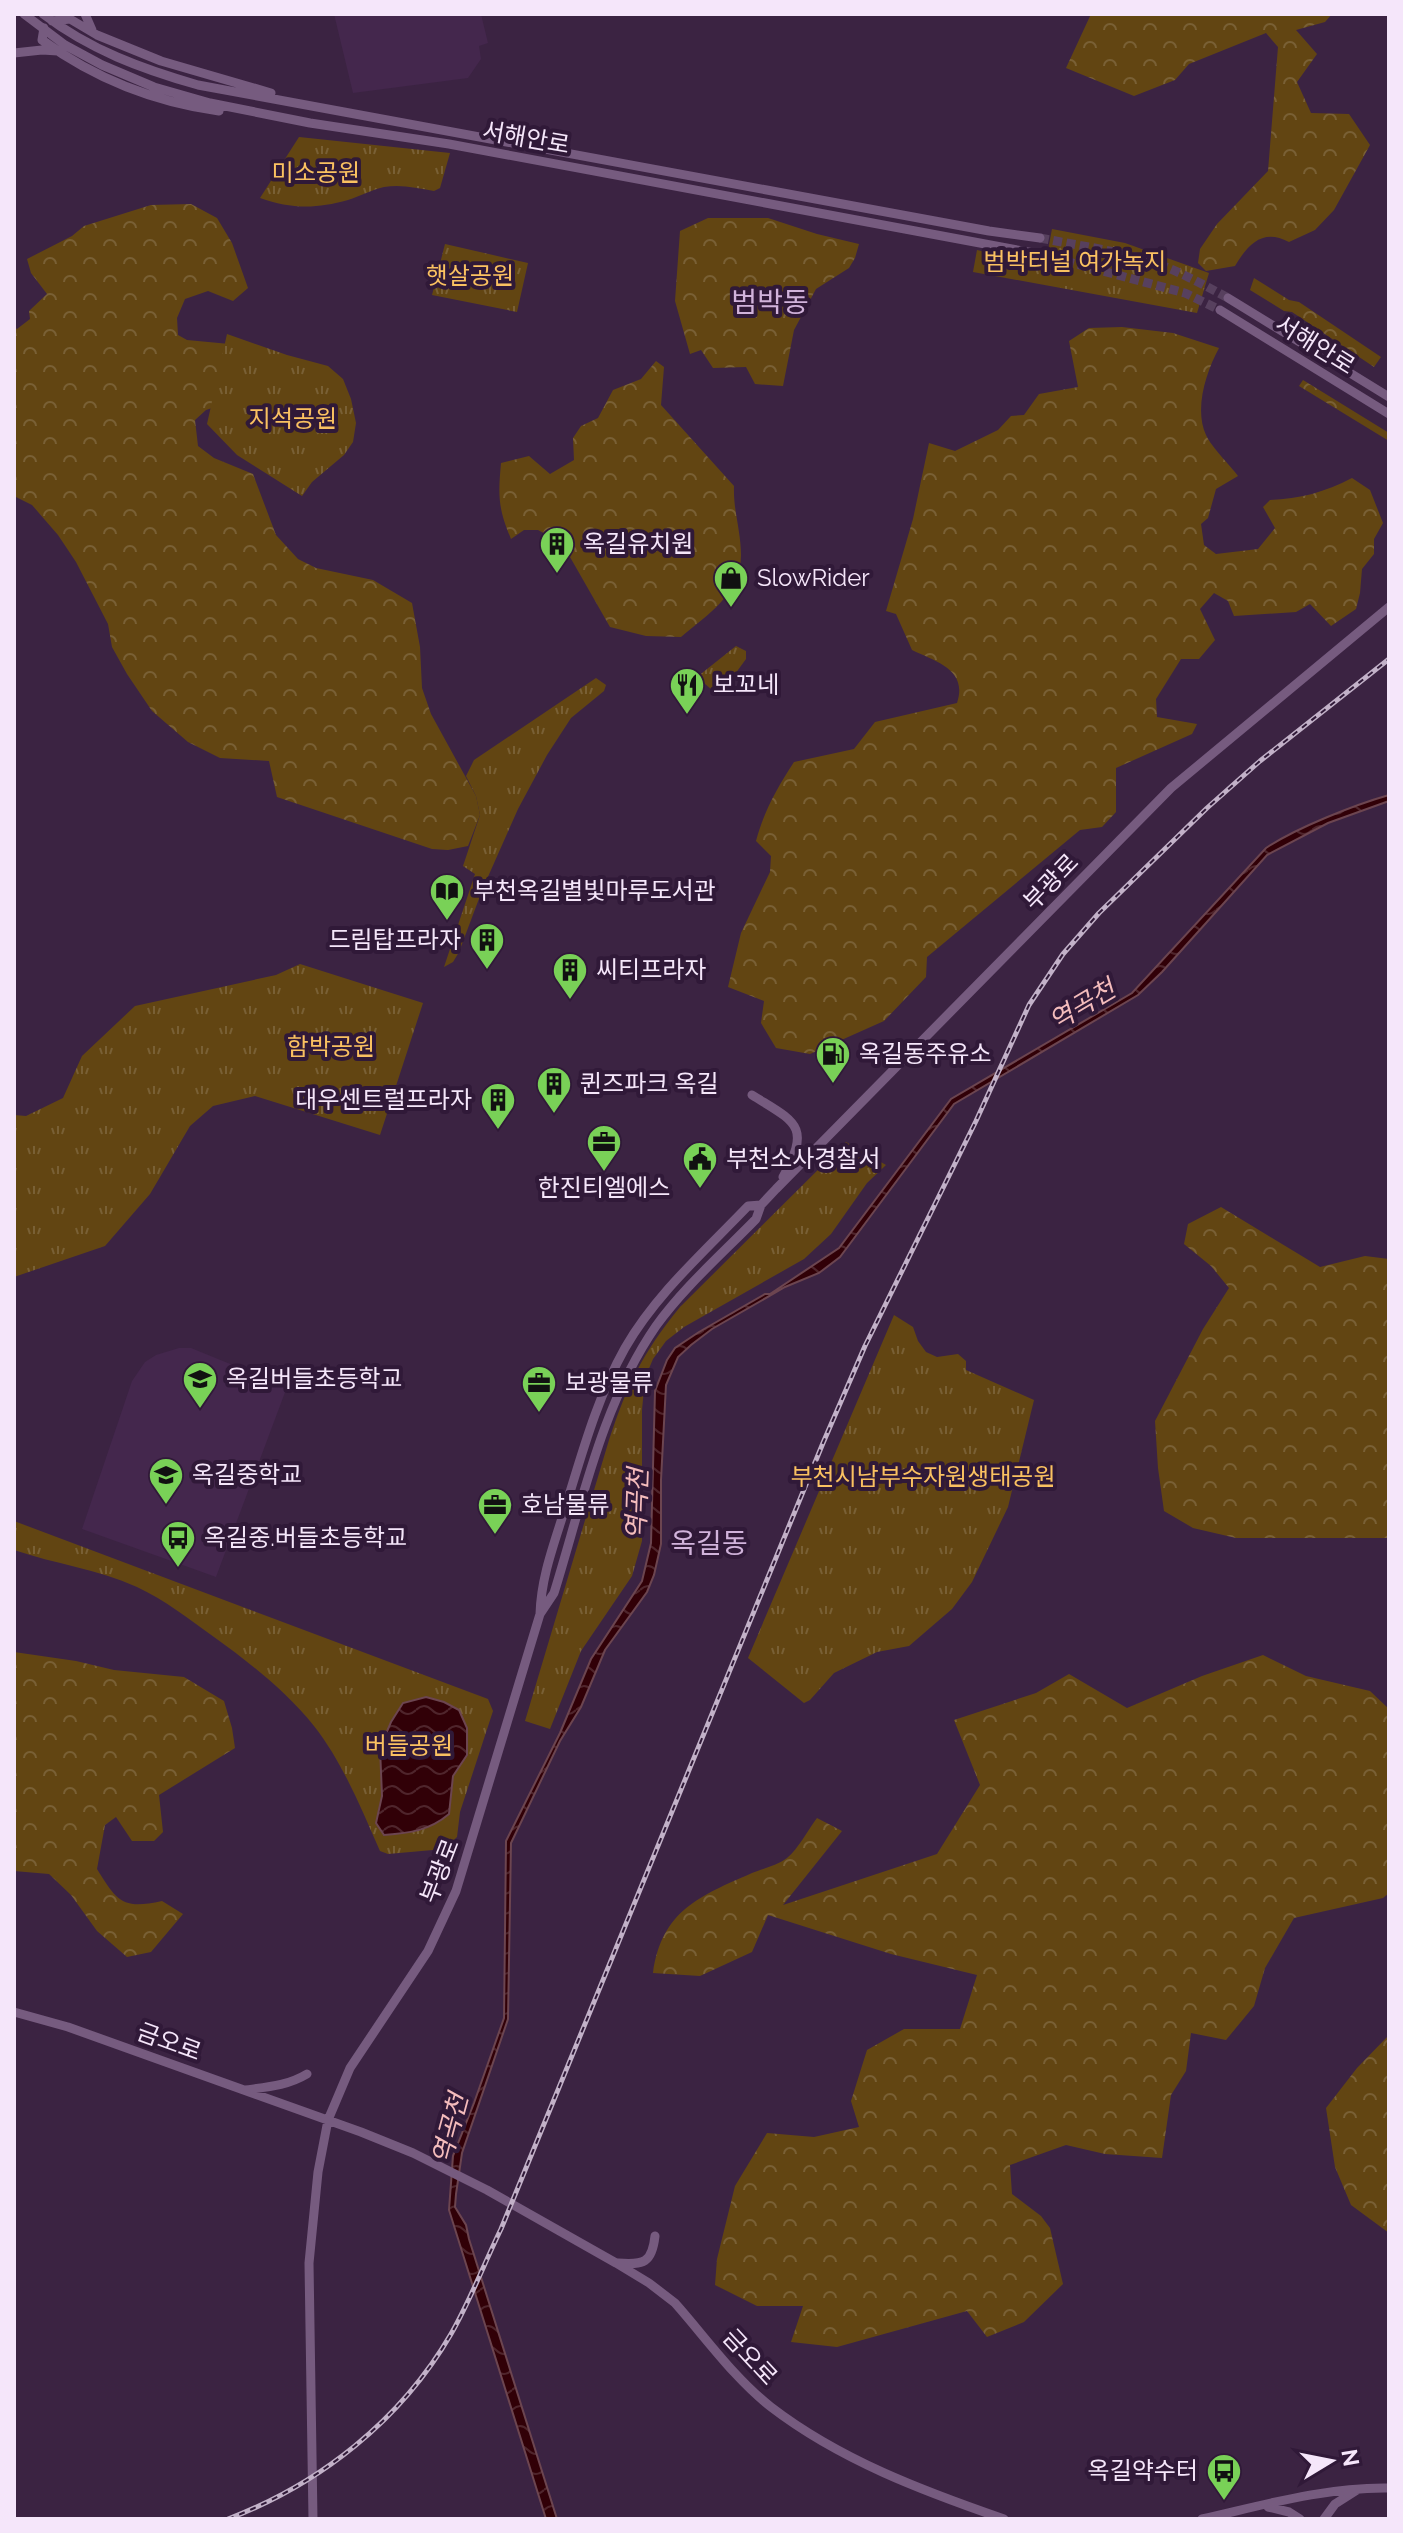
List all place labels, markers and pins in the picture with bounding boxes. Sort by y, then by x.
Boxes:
building icon: 옥길유치원 [538,525,576,575]
place label: 옥길유치원 [583,529,693,558]
shop icon: SlowRider [712,559,750,609]
place label: SlowRider [757,563,870,592]
restaurant icon: 보꼬네 [668,666,706,716]
place label: 보꼬네 [713,670,779,699]
library icon: 부천옥길별빛마루도서관 [428,872,466,922]
place label: 부천옥길별빛마루도서관 [473,876,716,905]
building icon: 드림탑프라자 [468,921,506,971]
place label: 드림탑프라자 [329,925,461,954]
building icon: 씨티프라자 [551,951,589,1001]
place label: 씨티프라자 [596,955,706,984]
fuel station icon: 옥길동주유소 [814,1035,852,1085]
place label: 옥길동주유소 [859,1039,991,1068]
building icon: 퀸즈파크 옥길 [535,1065,573,1115]
place label: 퀸즈파크 옥길 [580,1069,719,1098]
building icon: 대우센트럴프라자 [479,1081,517,1131]
place label: 대우센트럴프라자 [295,1085,472,1114]
office icon: 한진티엘에스 [585,1123,623,1173]
public building icon: 부천소사경찰서 [681,1140,719,1190]
place label: 부천소사경찰서 [726,1144,881,1173]
place label: 한진티엘에스 [538,1173,670,1202]
school or university icon: 옥길버들초등학교 [181,1360,219,1410]
place label: 옥길버들초등학교 [226,1364,403,1393]
office icon: 보광물류 [520,1364,558,1414]
place label: 보광물류 [565,1368,653,1397]
school or university icon: 옥길중학교 [147,1456,185,1506]
place label: 옥길중학교 [192,1460,302,1489]
office icon: 호남물류 [476,1486,514,1536]
place label: 호남물류 [521,1490,609,1519]
bus stop icon: 옥길중.버들초등학교 [159,1519,197,1569]
place label: 옥길중.버들초등학교 [204,1523,407,1552]
bus stop icon: 옥길약수터 [1205,2452,1243,2502]
place label: 옥길약수터 [1088,2456,1198,2485]

